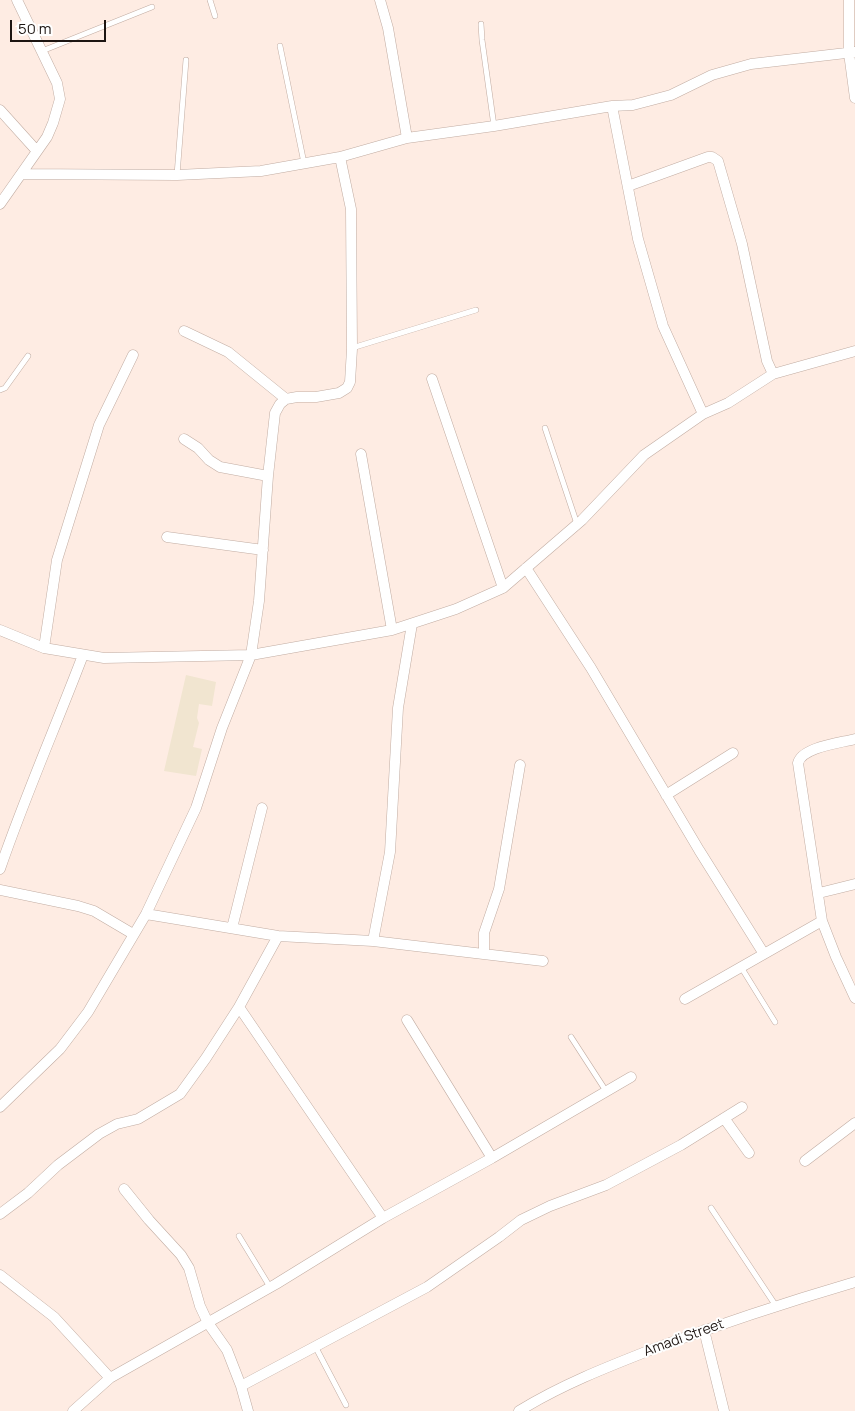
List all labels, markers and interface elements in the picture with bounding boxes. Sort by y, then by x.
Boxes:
scale bar [12,10,109,42]
text: 50 m [18,18,52,39]
street label: Amadi Street [642,1316,726,1360]

